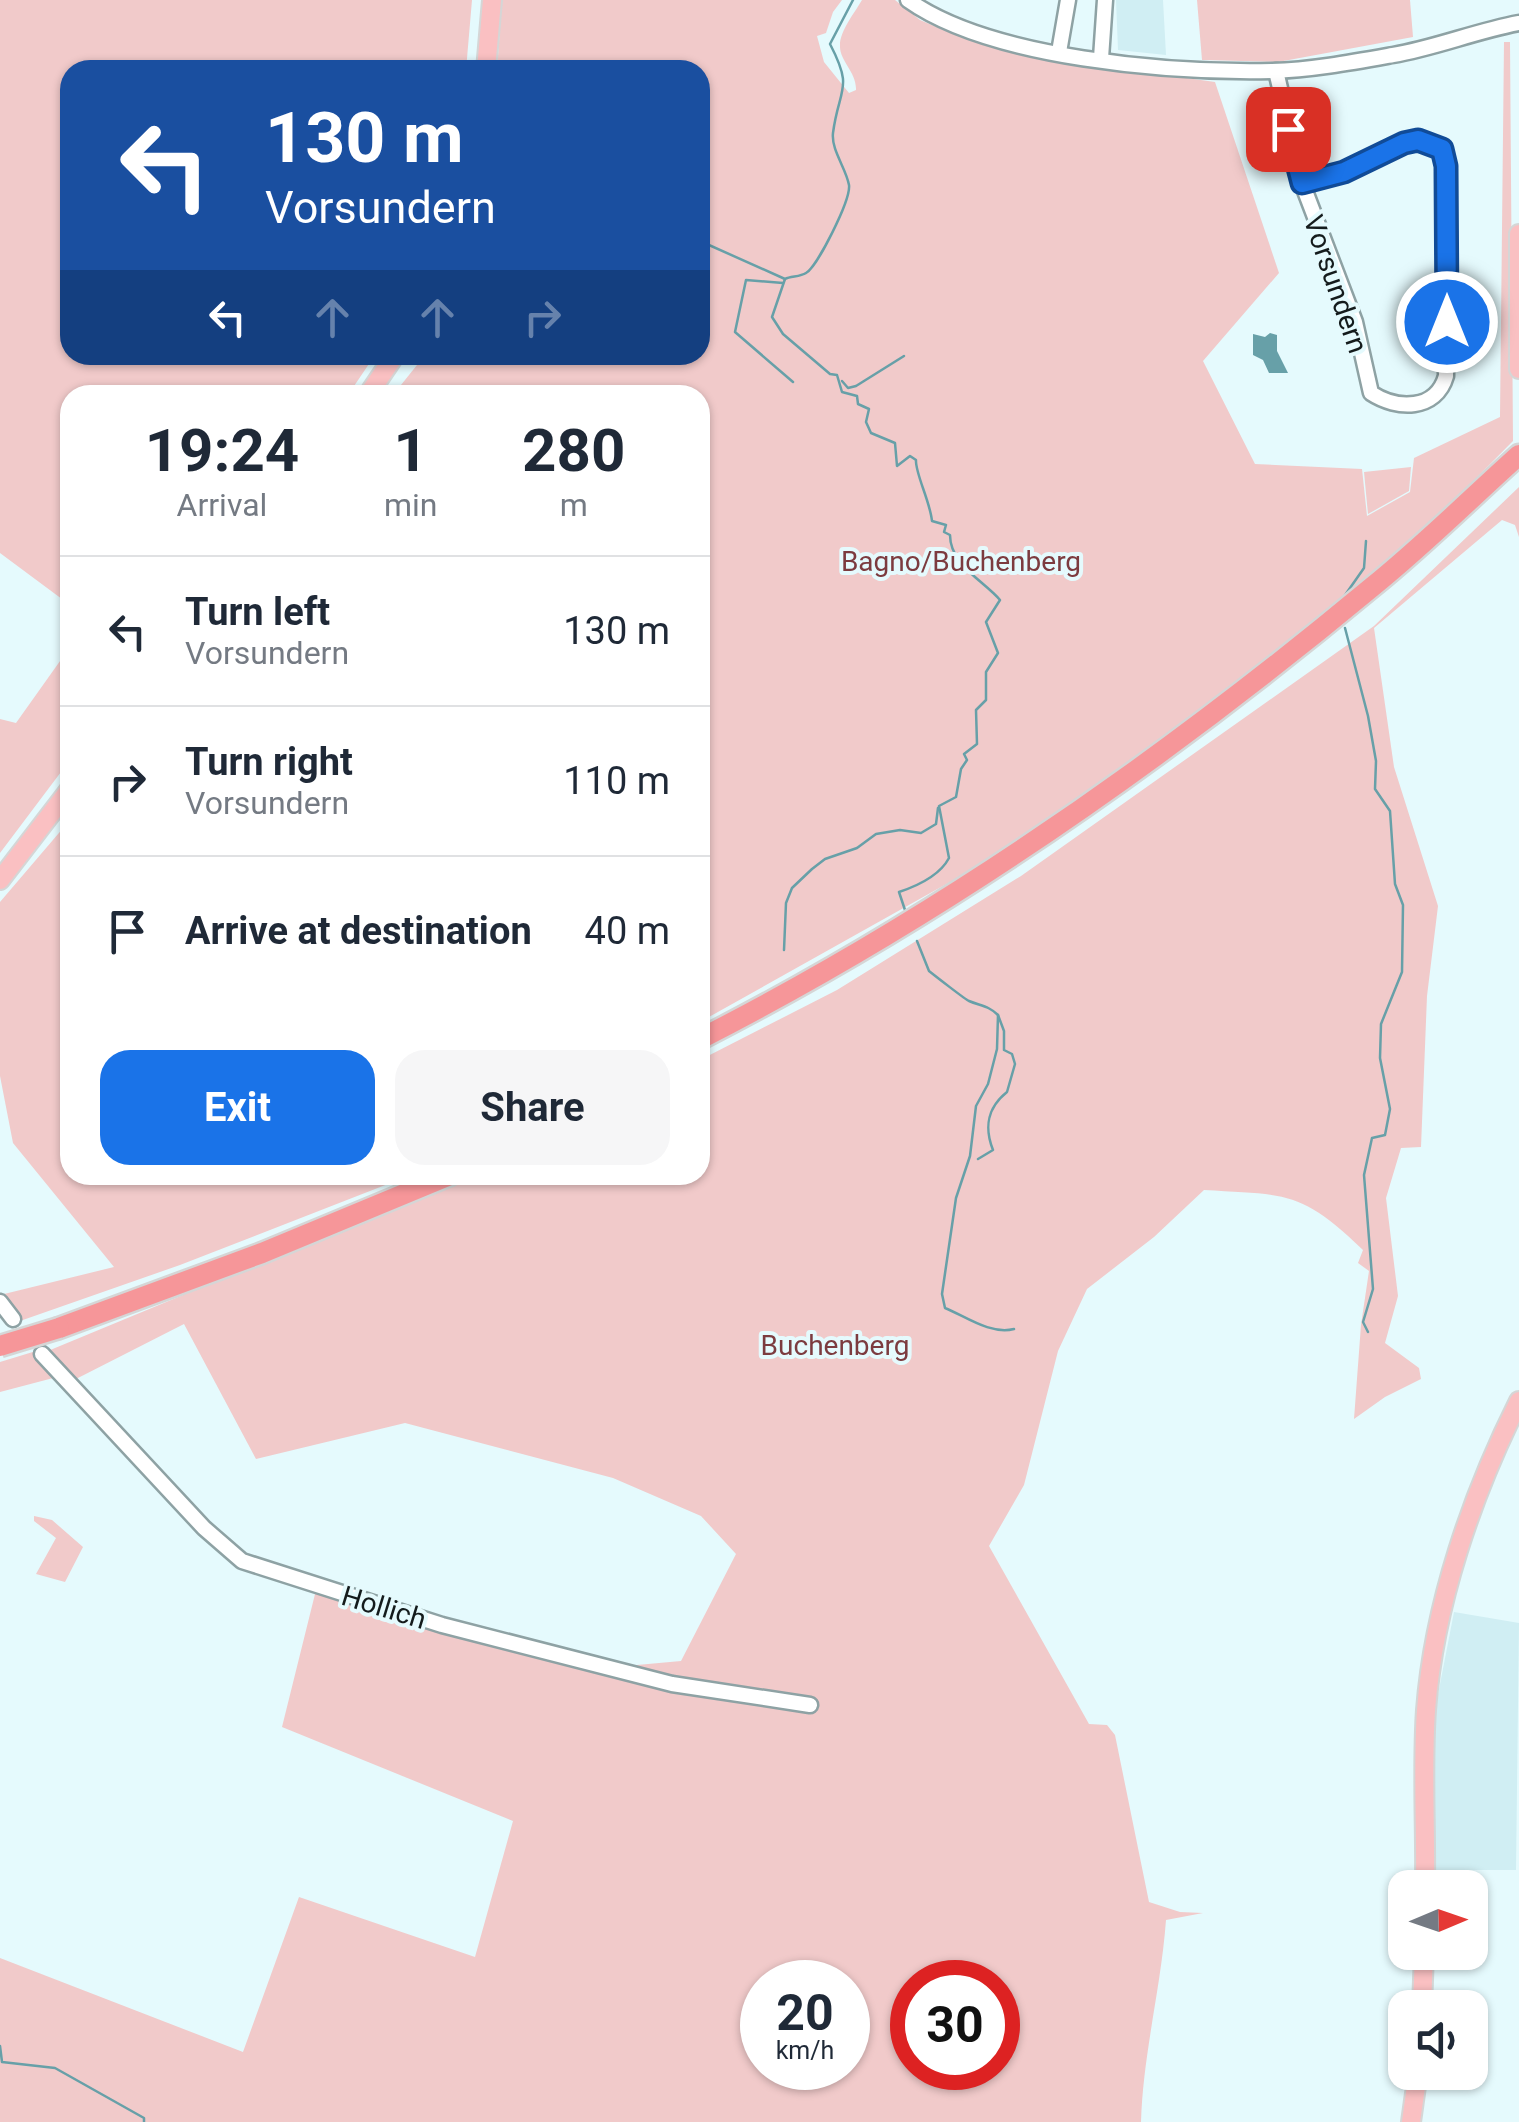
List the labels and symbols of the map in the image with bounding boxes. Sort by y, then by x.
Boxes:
pin [1246,87,1331,172]
street label: Vorsundern [1297,211,1375,357]
position arrow [1395,270,1499,374]
park label: Bagno/Buchenberg [841,545,1081,578]
park label: Buchenberg [761,1329,909,1362]
street label: Hollich [338,1579,430,1636]
north arrow [1388,1870,1488,1970]
speed limit sign: 30 [890,1960,1020,2090]

